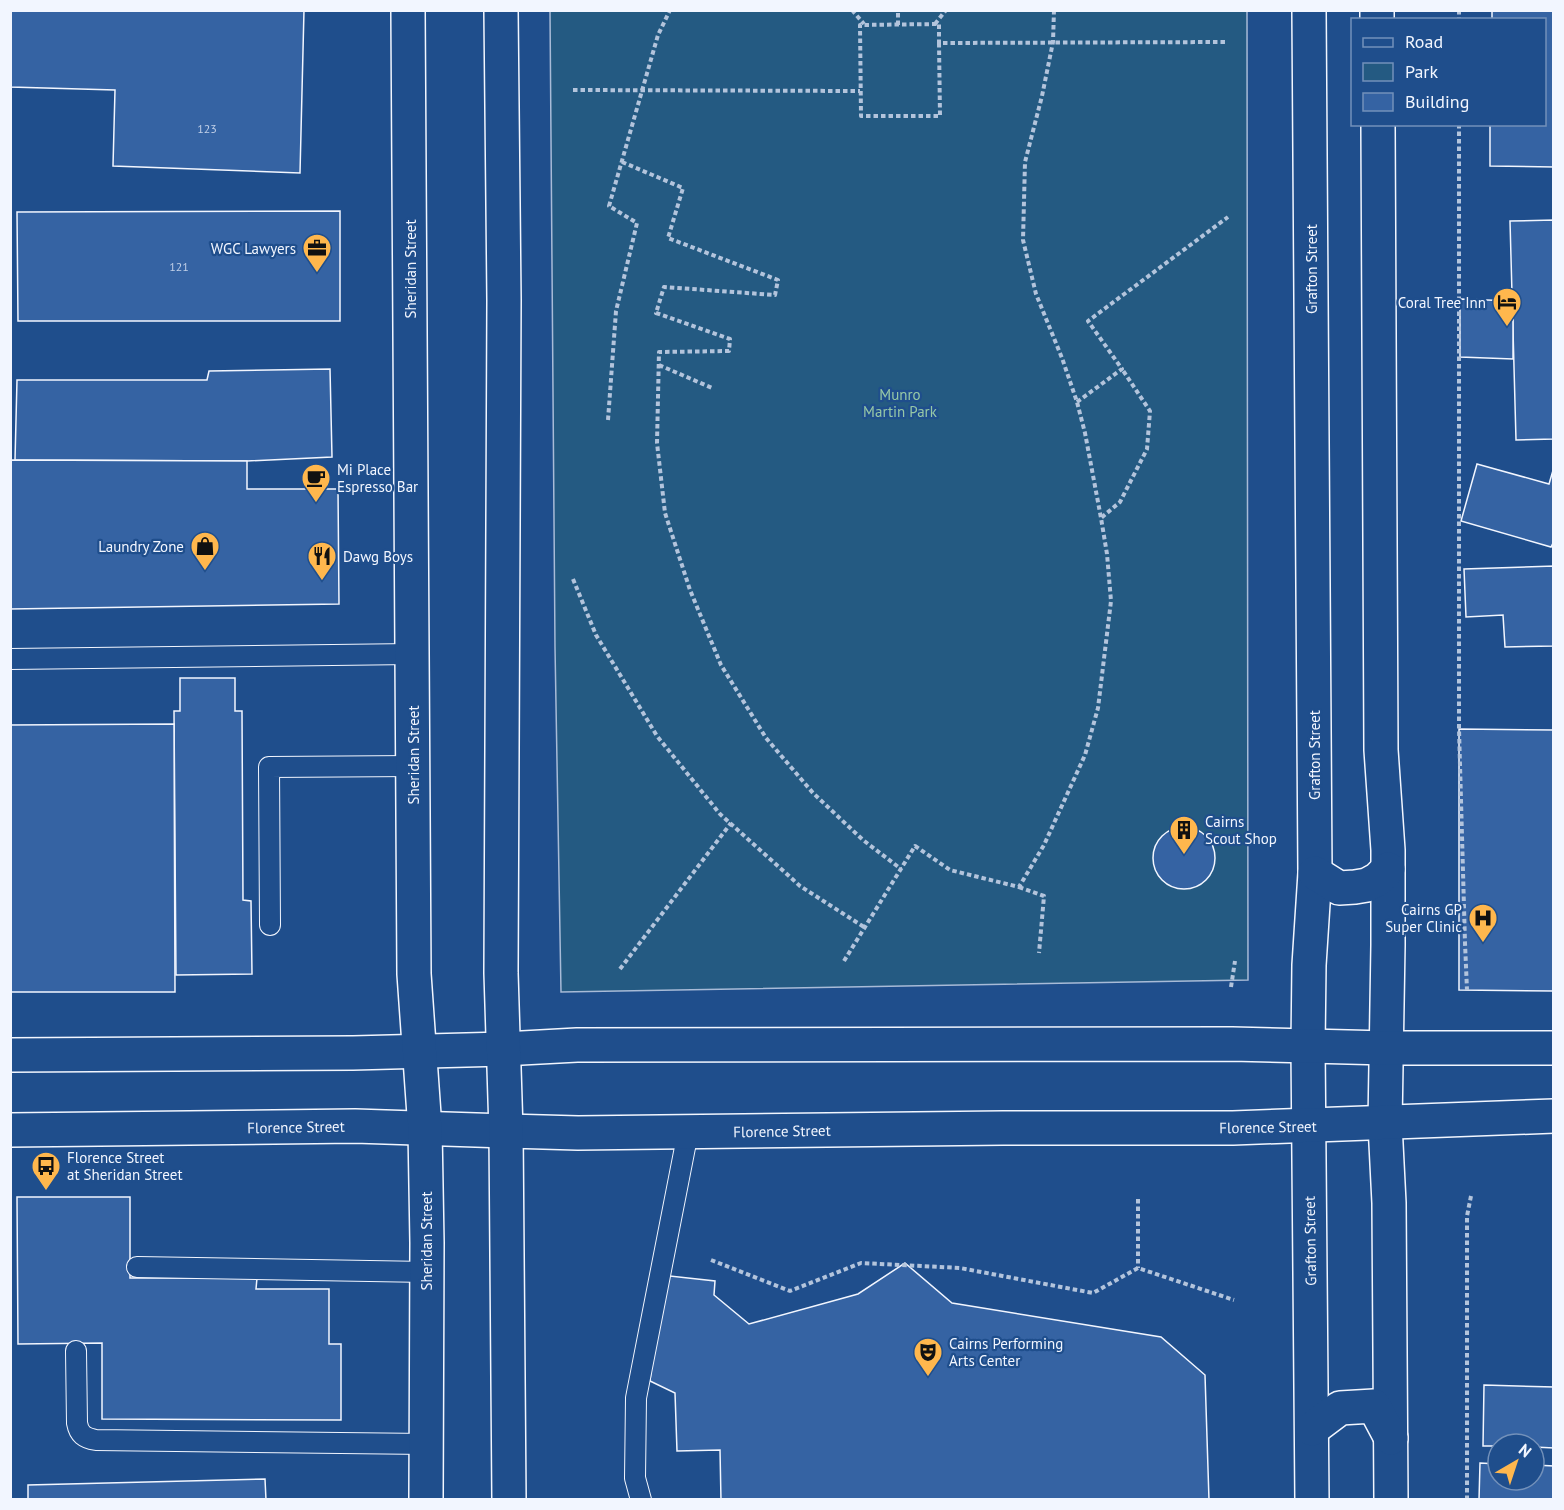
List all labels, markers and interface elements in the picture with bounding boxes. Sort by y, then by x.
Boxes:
legend [1351,18,1546,126]
text: Road [1405,30,1443,53]
text: Park [1405,60,1438,83]
text: Building [1405,90,1469,113]
house number: 123 [197,121,217,136]
street label: Sheridan Street [401,220,420,318]
street label: Grafton Street [1302,224,1321,314]
office icon: WGC Lawyers [301,232,333,274]
place label: WGC Lawyers [211,239,296,258]
house number: 121 [169,259,189,274]
hotel icon: Coral Tree Inn [1491,286,1523,328]
place label: Coral Tree Inn [1398,293,1486,312]
park label: Munro Martin Park [863,385,938,421]
place label: Mi Place Espresso Bar [337,460,418,496]
cafe icon: Mi Place Espresso Bar [300,462,332,504]
shop icon: Laundry Zone [189,530,221,572]
place label: Laundry Zone [98,537,184,556]
restaurant icon: Dawg Boys [306,540,338,582]
place label: Dawg Boys [343,547,413,566]
street label: Sheridan Street [404,706,423,804]
street label: Grafton Street [1305,710,1324,800]
place label: Cairns Scout Shop [1205,812,1277,848]
building icon: Cairns Scout Shop [1168,814,1200,856]
place label: Cairns GP Super Clinic [1385,900,1462,936]
hospital icon: Cairns GP Super Clinic [1467,902,1499,944]
street label: Florence Street [247,1117,345,1137]
street label: Florence Street [1219,1117,1317,1137]
street label: Florence Street [733,1121,831,1141]
place label: Florence Street at Sheridan Street [67,1148,182,1184]
bus stop icon: Florence Street at Sheridan Street [30,1150,62,1192]
street label: Sheridan Street [417,1192,436,1290]
street label: Grafton Street [1300,1196,1320,1286]
place label: Cairns Performing Arts Center [949,1334,1063,1370]
theatre icon: Cairns Performing Arts Center [912,1336,944,1378]
north arrow [1486,1432,1546,1492]
text: N [1515,1439,1536,1461]

